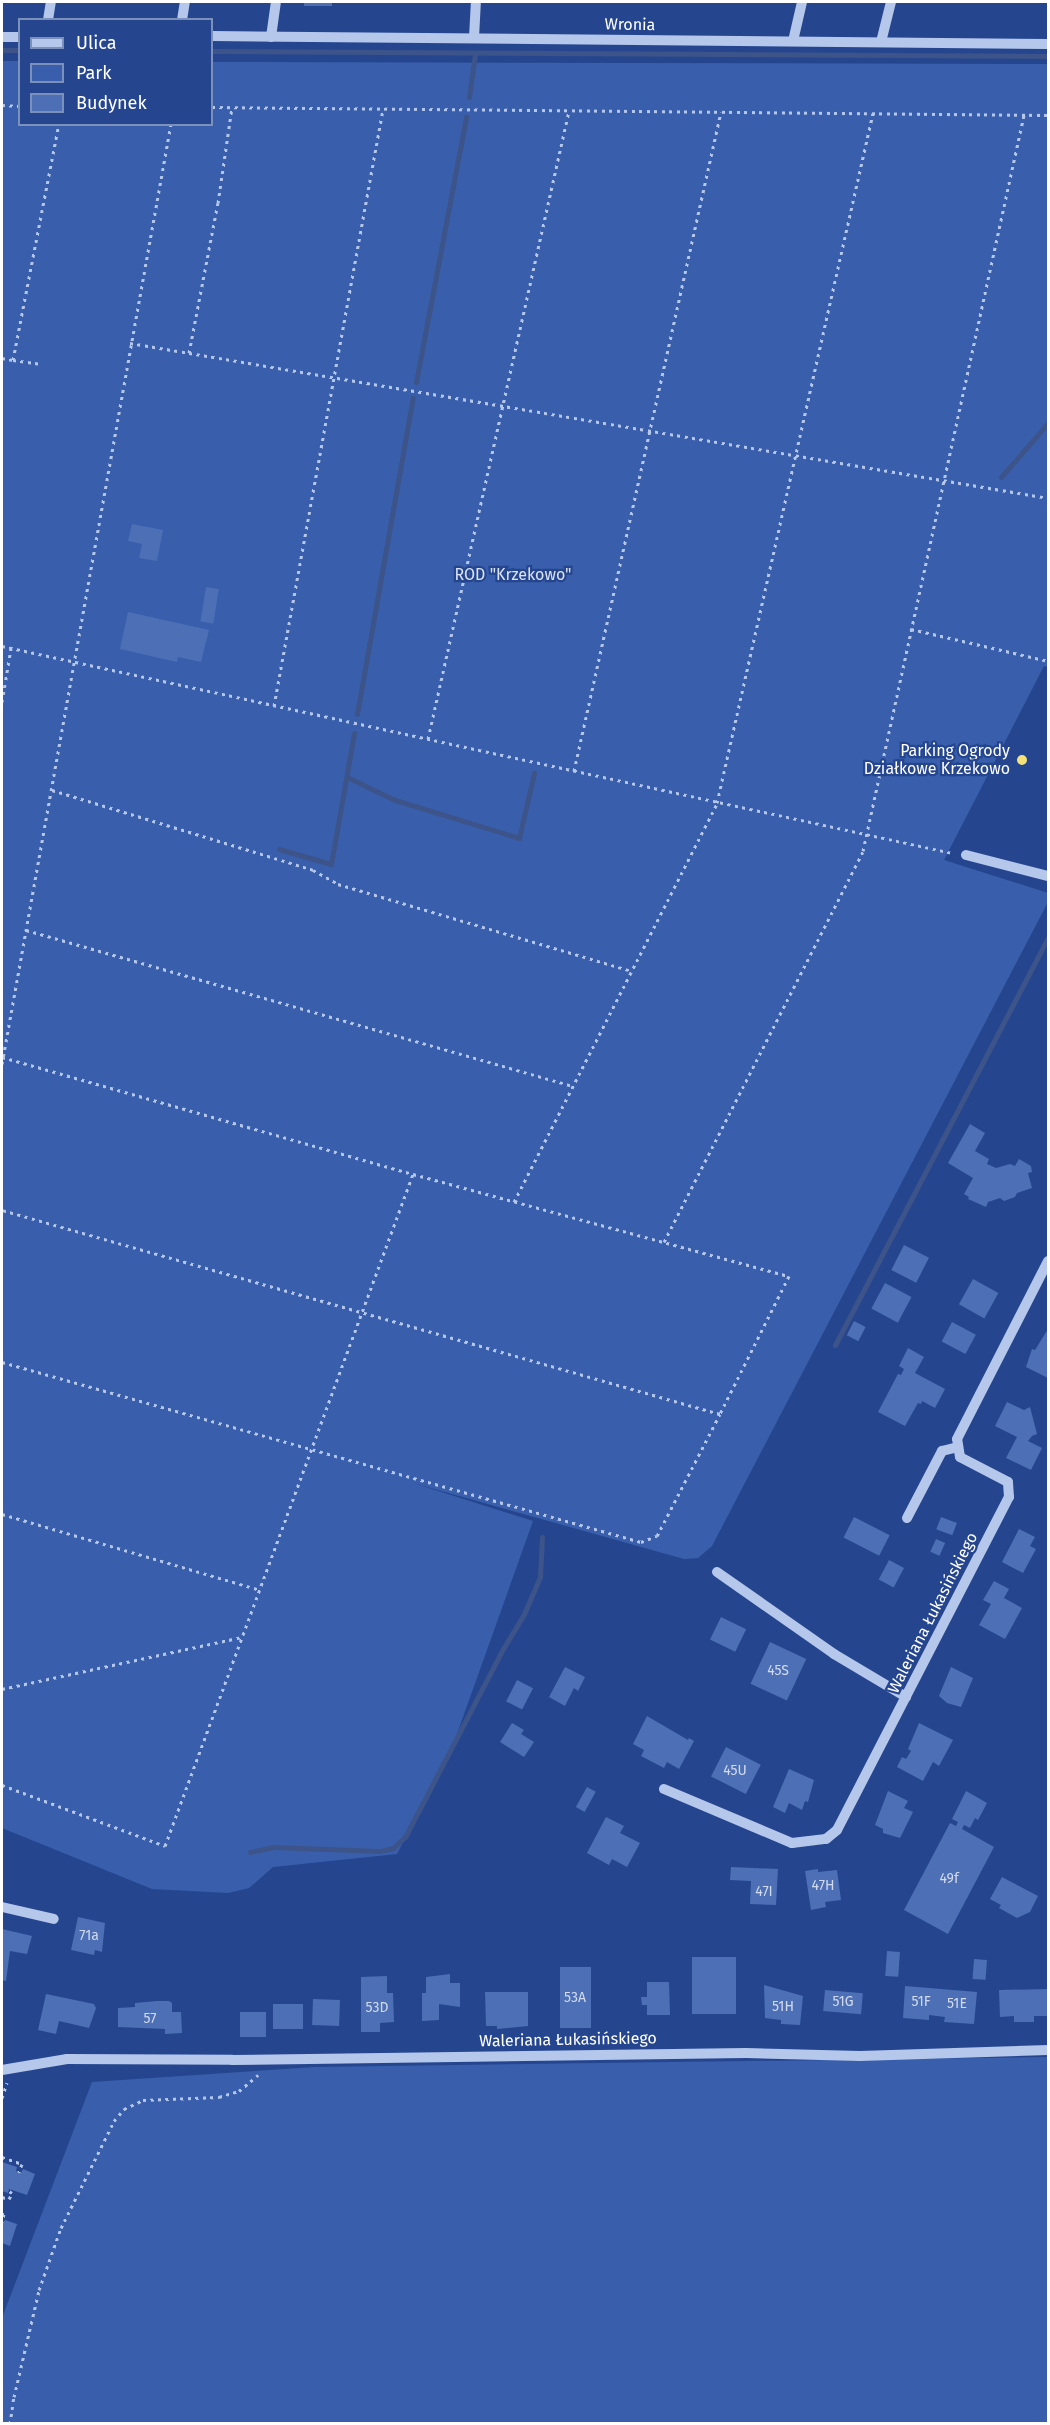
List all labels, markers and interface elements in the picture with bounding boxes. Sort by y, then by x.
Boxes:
street label: Wronia [604,15,656,35]
legend [18,18,213,126]
text: Ulica [76,32,116,54]
text: Park [76,62,111,84]
text: Budynek [76,92,147,114]
park label: ROD "Krzekowo" [454,565,572,585]
place label: Parking Ogrody Działkowe Krzekowo [864,741,1010,779]
marker: Parking Ogrody Działkowe Krzekowo [1015,753,1029,767]
street label: Waleriana Łukasińskiego [884,1529,982,1697]
house number: 45S [767,1663,789,1679]
house number: 45U [723,1763,747,1779]
house number: 49f [939,1871,959,1887]
house number: 47H [812,1878,834,1894]
house number: 47I [755,1884,773,1900]
house number: 71a [79,1928,99,1944]
house number: 53A [564,1990,586,2006]
house number: 51G [832,1994,854,2010]
house number: 51F [911,1994,931,2010]
house number: 51E [947,1996,967,2012]
house number: 51H [772,1999,794,2015]
house number: 53D [366,2000,388,2016]
house number: 57 [144,2011,156,2027]
street label: Waleriana Łukasińskiego [479,2029,657,2051]

